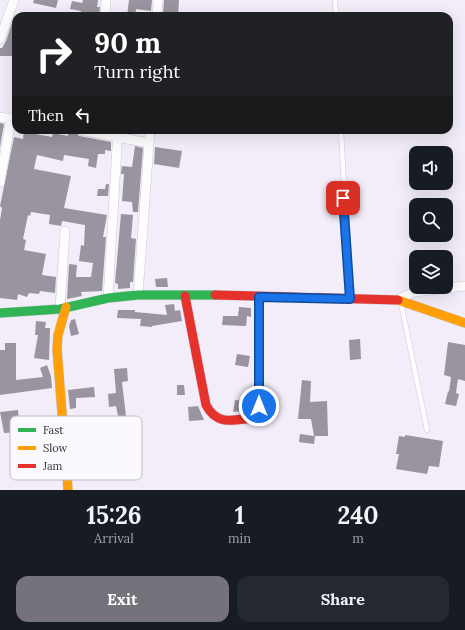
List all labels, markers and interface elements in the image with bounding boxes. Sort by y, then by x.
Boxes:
text: 90 m [94,25,161,61]
icon: right [28,28,80,80]
text: Turn right [94,60,180,83]
icon: left [72,104,94,126]
text: Then [28,106,64,125]
map controls [409,146,453,294]
button: sound [409,146,453,190]
pin [326,181,360,215]
icon: arrive [332,187,354,209]
button: search [409,198,453,242]
button: layers [409,250,453,294]
position arrow [238,385,280,427]
legend [10,416,142,480]
text: Fast [43,423,64,437]
text: Slow [43,441,68,455]
text: Jam [42,459,63,473]
text: 15:26 [86,500,142,531]
text: 1 [235,500,244,531]
text: 240 [337,500,379,531]
text: Arrival [94,530,134,547]
text: min [228,530,251,547]
text: m [352,530,364,547]
button: Exit [16,576,229,622]
button: Share [237,576,449,622]

